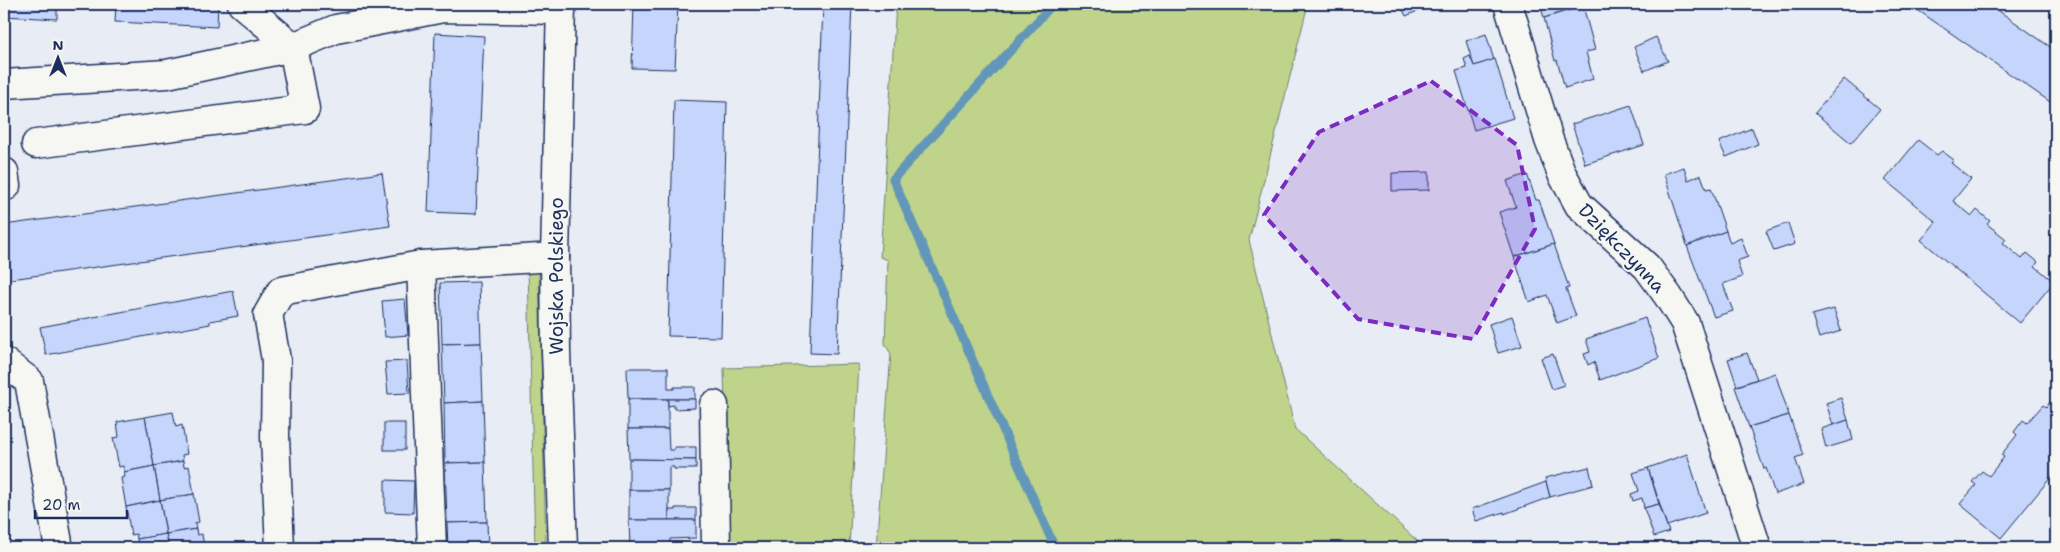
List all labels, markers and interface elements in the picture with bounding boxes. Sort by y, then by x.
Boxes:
north arrow [32,32,82,82]
text: N [52,36,64,54]
street label: Wojska Polskiego [544,197,569,355]
street label: Dziękczynna [1573,198,1671,298]
scale bar [35,487,128,519]
text: 20 m [42,495,81,515]

